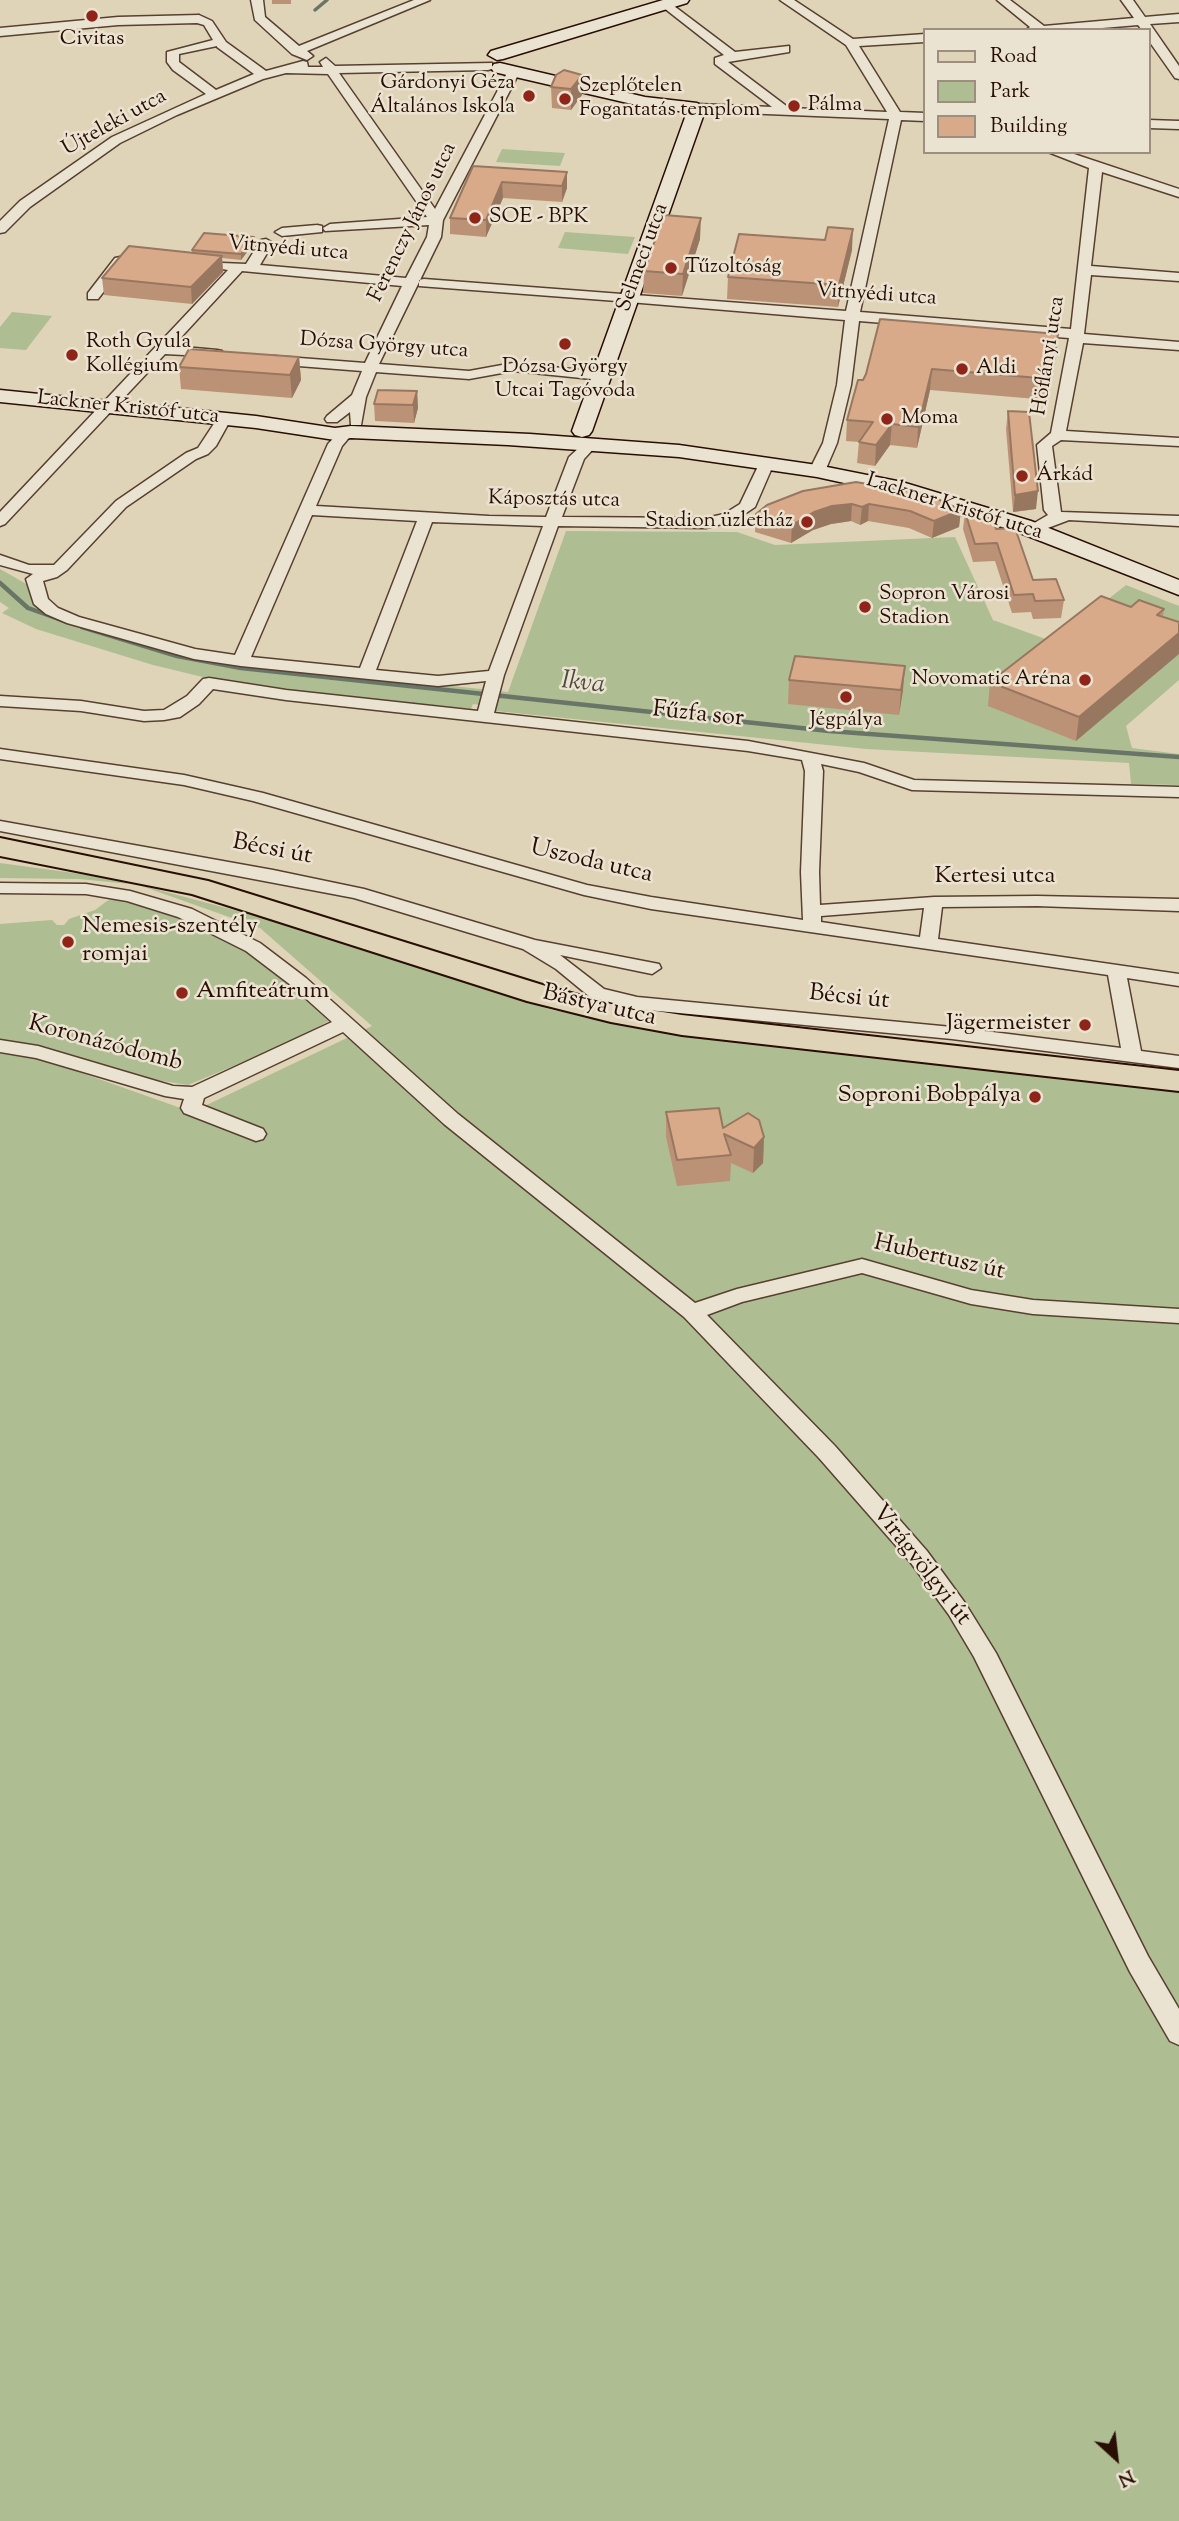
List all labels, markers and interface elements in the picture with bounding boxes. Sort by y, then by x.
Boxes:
marker: Civitas [84,8,100,24]
place label: Civitas [60,27,124,53]
legend [923,28,1151,154]
text: Road [990,42,1037,72]
place label: Gárdonyi Géza Általános Iskola [370,71,515,121]
place label: Szeplőtelen Fogantatás templom [579,74,760,124]
text: Park [990,77,1030,107]
street label: Újteleki utca [58,85,172,163]
marker: Gárdonyi Géza Általános Iskola [521,88,537,104]
marker: Szeplőtelen Fogantatás templom [557,91,573,107]
place label: Pálma [808,93,862,119]
marker: Pálma [786,98,802,114]
text: Building [990,112,1067,142]
street label: Ferenczy János utca [365,139,463,307]
street label: Selmeci utca [613,200,675,316]
place label: SOE - BPK [489,205,588,231]
marker: SOE - BPK [467,210,483,226]
street label: Vitnyédi utca [227,232,349,268]
place label: Tűzoltóság [685,255,782,281]
marker: Tűzoltóság [663,260,679,276]
street label: Vitnyédi utca [815,279,937,313]
street label: Höflányi utca [1028,295,1072,417]
street label: Dózsa György utca [299,329,469,365]
place label: Roth Gyula Kollégium [86,330,191,380]
marker: Dózsa György Utcai Tagóvoda [557,336,573,352]
marker: Roth Gyula Kollégium [64,347,80,363]
place label: Dózsa György Utcai Tagóvoda [495,355,635,405]
place label: Aldi [976,356,1017,382]
marker: Aldi [954,361,970,377]
street label: Lackner Kristóf utca [36,387,220,431]
place label: Moma [901,406,959,432]
marker: Moma [879,411,895,427]
place label: Árkád [1036,463,1093,489]
marker: Árkád [1014,468,1030,484]
street label: Lackner Kristóf utca [863,469,1045,547]
street label: Káposztás utca [488,487,620,515]
place label: Stadion üzletház [645,509,793,535]
marker: Stadion üzletház [799,514,815,530]
place label: Sopron Városi Stadion [879,582,1009,632]
marker: Sopron Városi Stadion [857,599,873,615]
water label: Ikva [560,667,606,703]
place label: Novomatic Aréna [912,667,1071,693]
marker: Novomatic Aréna [1077,672,1093,688]
marker: Jégpálya [838,689,854,705]
street label: Fűzfa sor [651,697,745,735]
place label: Jégpálya [809,708,883,734]
street label: Bécsi út [230,829,314,873]
street label: Uszoda utca [527,835,655,891]
street label: Kertesi utca [934,864,1056,892]
place label: Nemesis-szentély romjai [82,914,258,970]
marker: Nemesis-szentély romjai [60,934,76,950]
place label: Amfiteátrum [196,979,329,1007]
street label: Bástya utca [539,980,659,1034]
street label: Bécsi út [807,980,891,1018]
marker: Amfiteátrum [174,985,190,1001]
street label: Koronázódomb [25,1011,185,1079]
place label: Jägermeister [946,1011,1071,1039]
marker: Jägermeister [1077,1017,1093,1033]
place label: Soproni Bobpálya [837,1083,1021,1111]
marker: Soproni Bobpálya [1027,1089,1043,1105]
street label: Hubertusz út [871,1230,1007,1288]
street label: Virágvölgyi út [864,1500,976,1632]
north arrow [1081,2423,1151,2493]
text: N [1113,2462,1139,2493]

